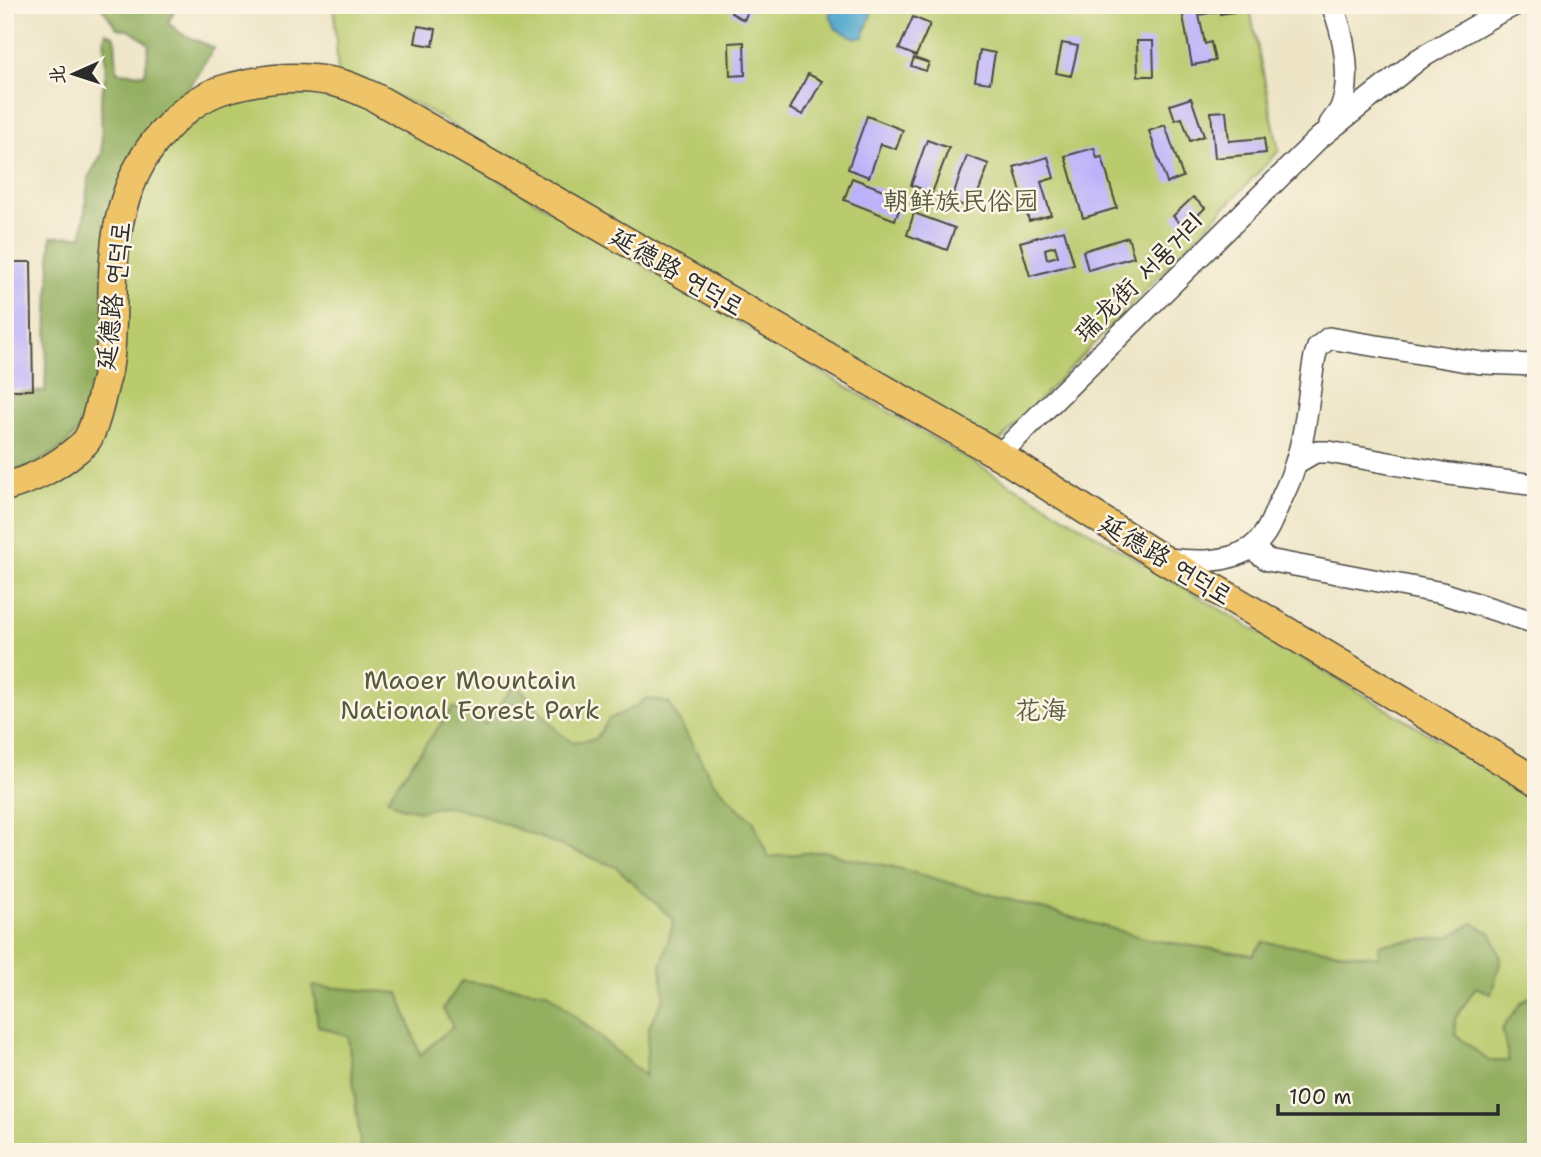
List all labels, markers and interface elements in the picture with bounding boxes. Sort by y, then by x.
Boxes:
north arrow [38,38,108,108]
text: 北 [45,65,71,85]
park label: 朝鲜族民俗园 [883,183,1039,218]
street label: 瑞龙街 서룡거리 [1066,204,1211,349]
street label: 延德路 연덕로 [604,218,751,323]
street label: 延德路 연덕로 [87,220,138,372]
street label: 延德路 연덕로 [1093,505,1239,612]
park label: Maoer Mountain National Forest Park [340,662,600,727]
park label: 花海 [1015,692,1067,727]
scale bar [1278,1073,1499,1117]
text: 100 m [1289,1083,1352,1111]

